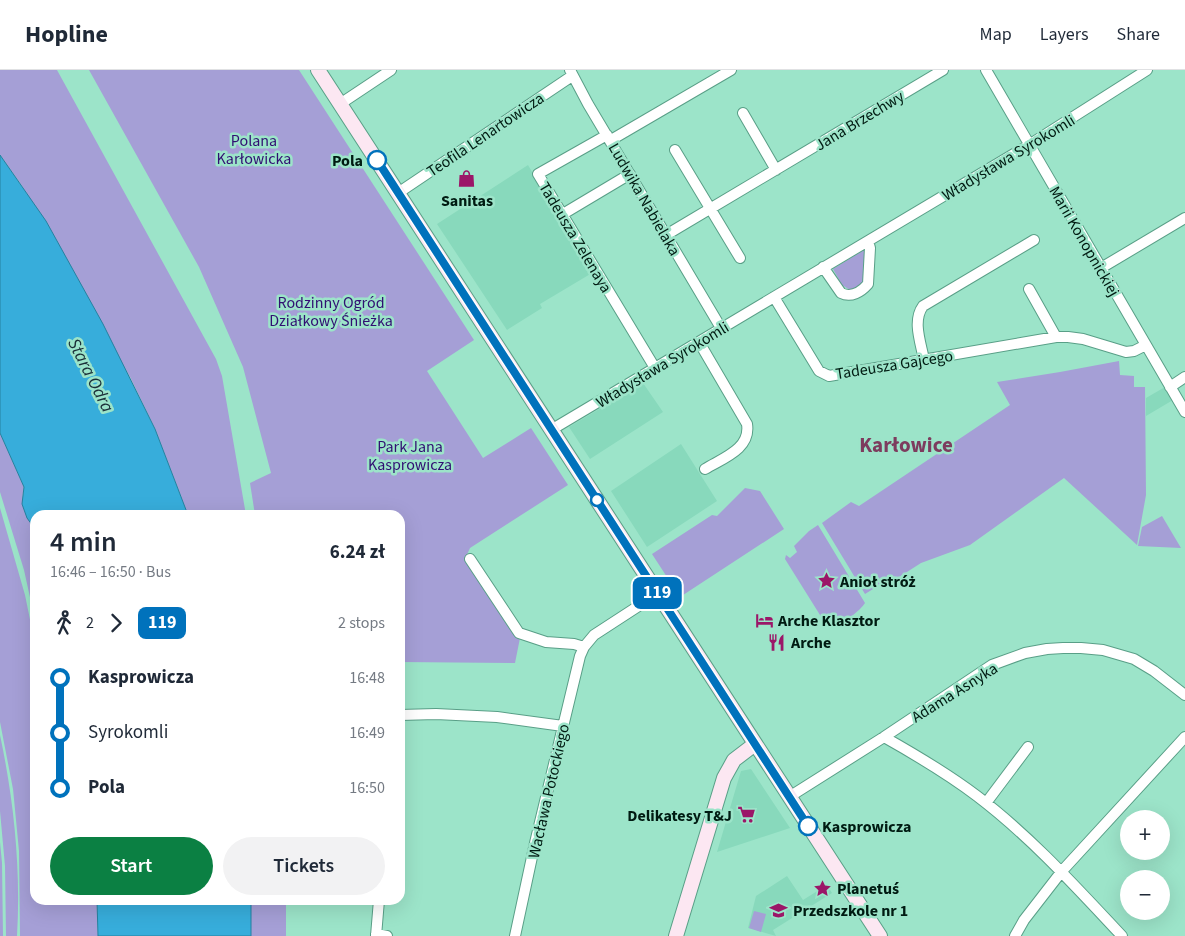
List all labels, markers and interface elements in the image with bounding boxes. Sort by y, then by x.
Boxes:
text: Hopline [25,17,108,52]
text: Map [980,22,1012,47]
text: Layers [1040,22,1089,47]
text: Share [1117,22,1160,47]
street label: Jana Brzechwy [811,85,909,156]
street label: Teofila Lenartowicza [423,87,548,182]
street label: Władysława Syrokomli [938,109,1079,206]
park label: Polana Karłowicka [217,130,291,170]
street label: Ludwika Nabielaka [603,139,685,260]
place label: Pola [332,150,363,172]
marker: Pola [367,150,387,170]
shop icon: Sanitas [457,168,477,188]
street label: Tadeusza Zelenaya [533,178,617,297]
street label: Marii Konopnickiej [1044,182,1125,301]
place label: Sanitas [441,190,493,212]
park label: Rodzinny Ogród Działkowy Śnieżka [269,292,393,332]
street label: Władysława Syrokomli [592,316,733,413]
water label: Stara Odra [61,334,120,417]
street label: Tadeusza Gajcego [834,345,954,385]
district label: Karłowice [859,430,953,460]
park label: Park Jana Kasprowicza [368,436,452,476]
unlabelled marker [590,493,604,507]
text: 4 min [50,522,117,562]
text: 6.24 zł [330,539,385,566]
text: 16:46 – 16:50 · Bus [50,561,171,583]
place icon: Anioł stróż [816,571,836,591]
place label: Anioł stróż [839,571,916,593]
line badge: 119 [628,577,686,609]
text: 119 [643,580,671,605]
icon: walk [50,609,78,637]
icon: forward [102,609,130,637]
text: 119 [148,610,176,635]
hotel icon: Arche Klasztor [754,610,774,630]
place label: Arche Klasztor [777,610,880,632]
text: 2 [86,612,94,634]
text: 2 stops [338,612,385,634]
restaurant icon: Arche [767,632,787,652]
place label: Arche [790,632,831,654]
street label: Adama Asnyka [907,658,1002,728]
text: Kasprowicza [88,664,194,691]
text: 16:48 [349,667,385,689]
text: Syrokomli [88,719,168,746]
text: 16:49 [349,722,385,744]
street label: Wacława Potockiego [523,722,575,861]
text: Pola [88,774,125,801]
text: 16:50 [349,777,385,799]
place label: Delikatesy T&J [627,805,732,827]
supermarket icon: Delikatesy T&J [736,805,756,825]
map controls [1120,810,1170,920]
button: + [1120,810,1170,860]
marker: Kasprowicza [798,816,818,836]
place label: Kasprowicza [822,816,911,838]
button: Start [50,837,213,895]
button: Tickets [223,837,385,895]
button: − [1120,870,1170,920]
place icon: Planetuś [813,878,833,898]
place label: Planetuś [837,878,899,900]
school or university icon: Przedszkole nr 1 [769,900,789,920]
place label: Przedszkole nr 1 [793,900,908,922]

